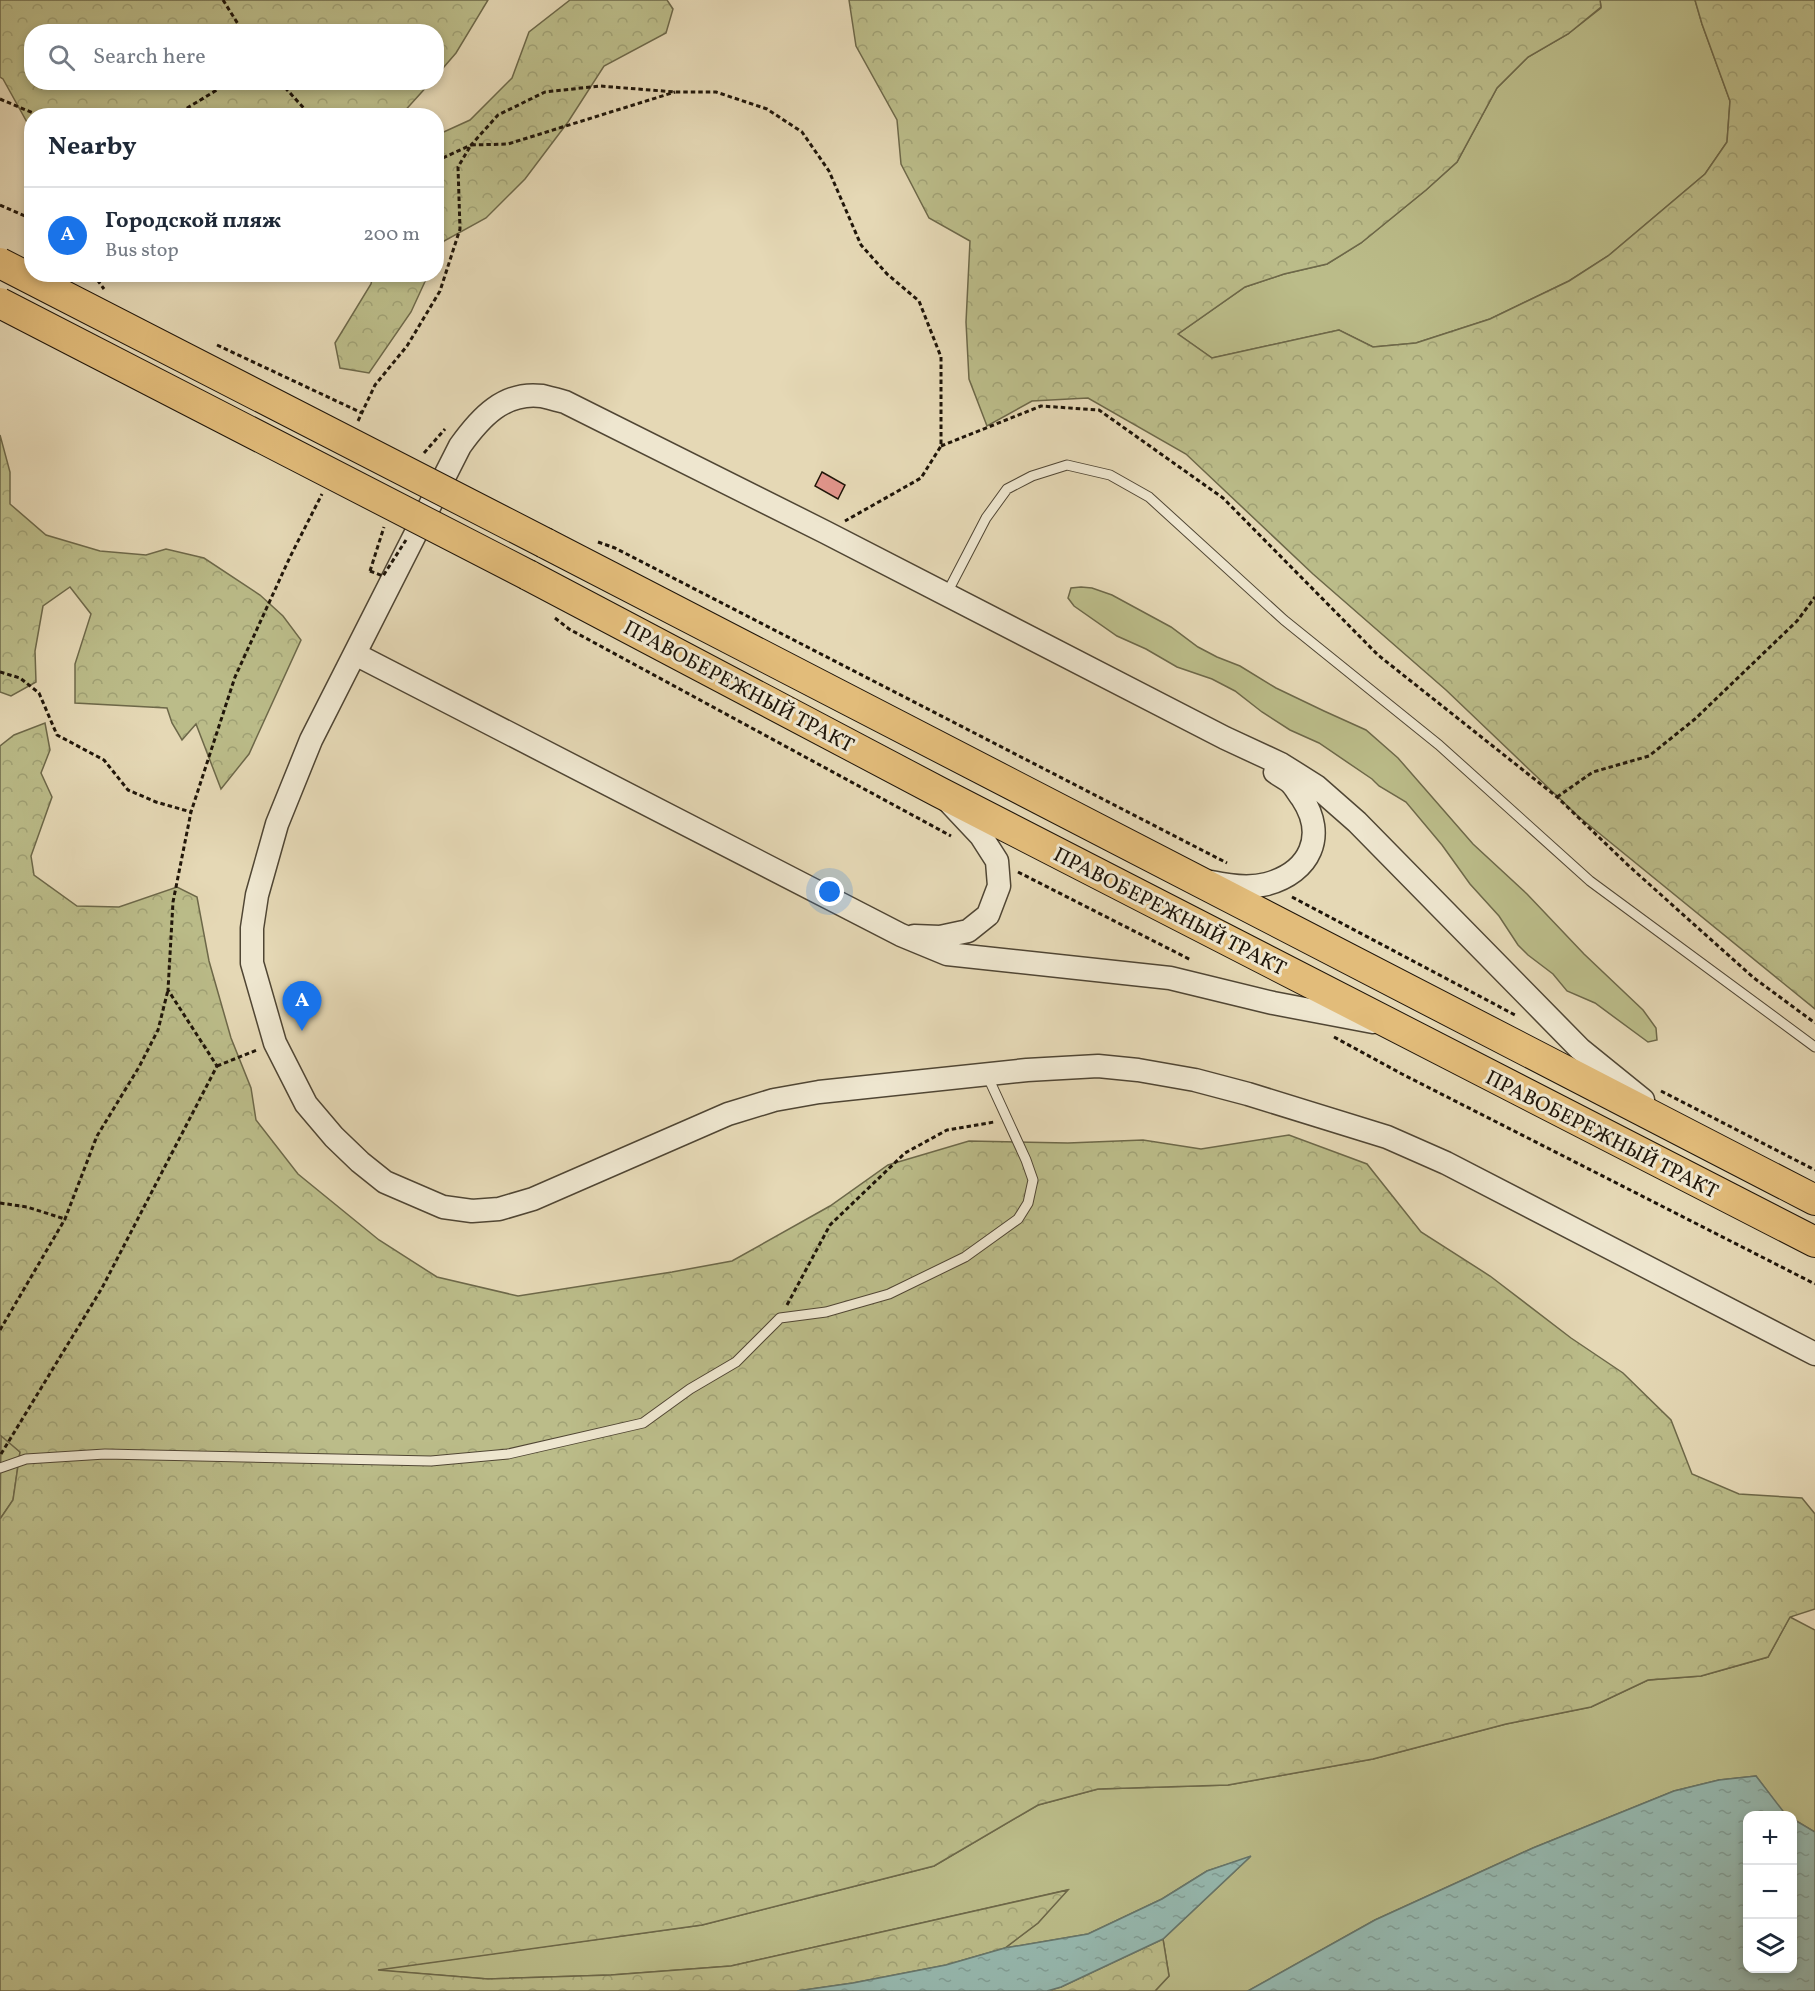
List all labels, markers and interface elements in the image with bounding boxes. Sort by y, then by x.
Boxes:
search box [24,24,444,90]
icon: search [45,41,78,74]
text: Search here [93,42,206,73]
text: Nearby [48,129,137,165]
text: Городской пляж [105,206,281,237]
text: A [60,221,75,249]
text: 200 m [363,221,420,249]
text: Bus stop [105,237,179,265]
street label: ПРАВОБЕРЕЖНЫЙ ТРАКТ [618,614,859,761]
street label: ПРАВОБЕРЕЖНЫЙ ТРАКТ [1048,841,1291,984]
your location [815,877,844,906]
pin: A [282,982,322,1031]
street label: ПРАВОБЕРЕЖНЫЙ ТРАКТ [1480,1064,1723,1207]
map controls [1743,1811,1797,1973]
button: + [1743,1811,1797,1865]
button: − [1743,1865,1797,1919]
button: layers [1743,1919,1797,1973]

